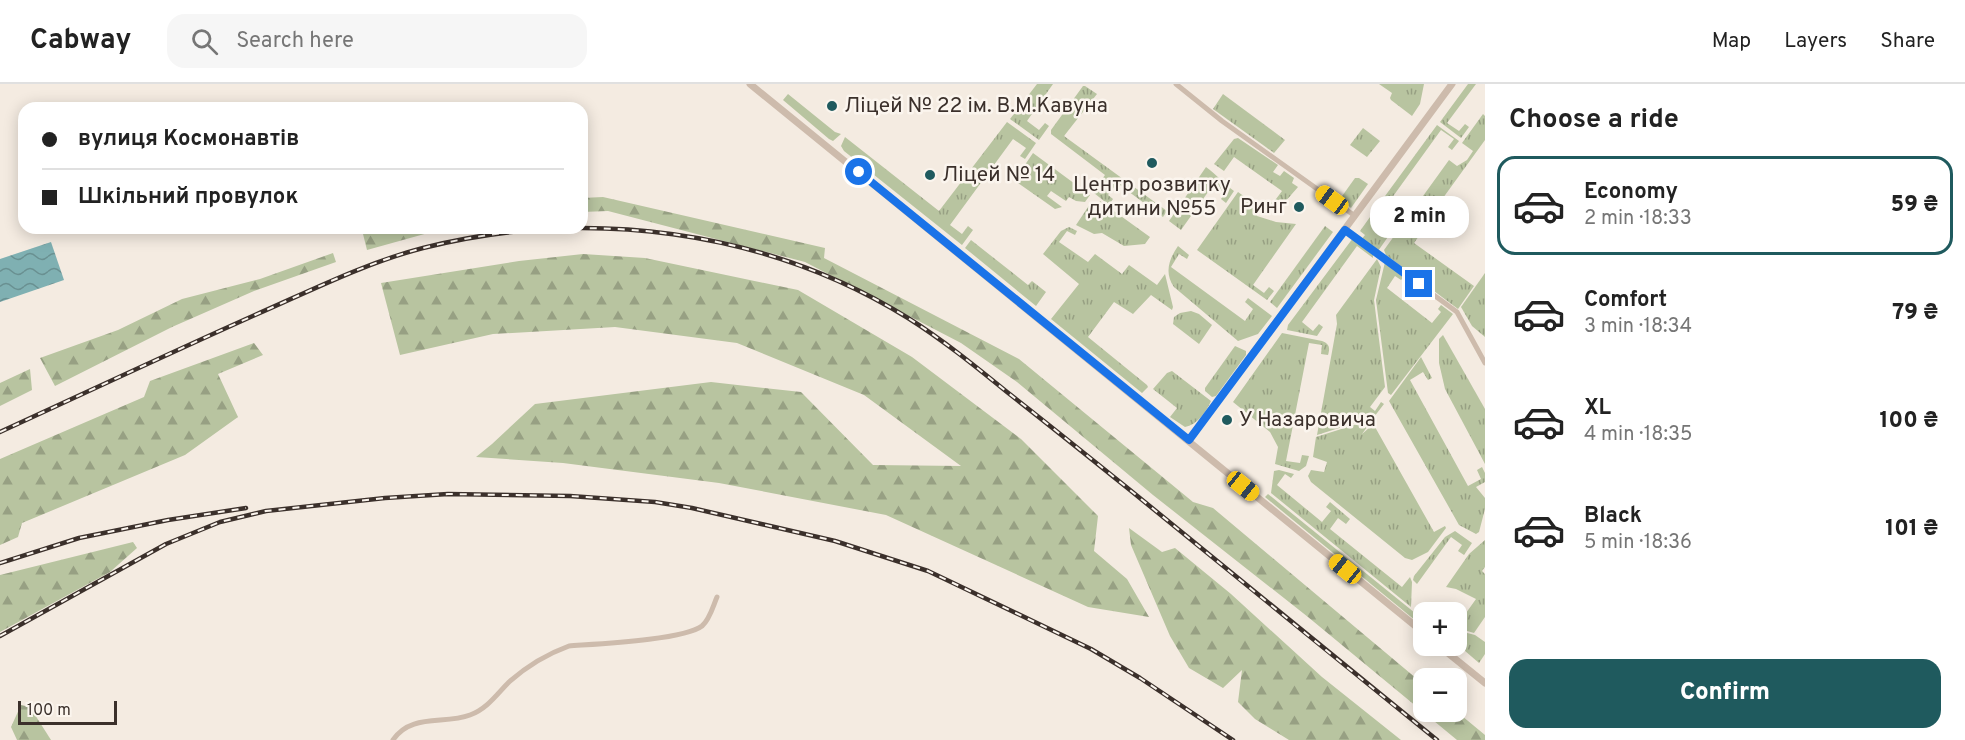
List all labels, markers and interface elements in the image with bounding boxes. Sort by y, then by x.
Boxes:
search box [167,14,587,68]
text: Cabway [30,23,131,59]
icon: search [188,25,221,58]
text: Search here [236,28,354,55]
text: Map [1712,28,1751,55]
text: Layers [1784,28,1847,55]
text: Share [1880,28,1935,55]
place label: Ліцей № 22 ім. В.М.Кавуна [844,93,1108,120]
marker: Ліцей № 22 ім. В.М.Кавуна [825,99,839,113]
text: Choose a ride [1509,103,1679,137]
text: вулиця Космонавтів [78,126,299,153]
marker: Центр розвитку дитини №55 [1145,156,1159,170]
route start [845,158,872,185]
place label: Ліцей № 14 [942,162,1055,189]
marker: Ліцей № 14 [923,168,937,182]
place label: Центр розвитку дитини №55 [1073,172,1231,223]
icon: car [1512,179,1566,233]
text: Economy [1584,179,1678,206]
car [1312,182,1352,218]
text: Шкільний провулок [78,184,298,211]
text: 59 ₴ [1891,192,1938,219]
place label: Ринг [1240,194,1287,221]
callout: 2 min [1370,197,1468,239]
marker: Ринг [1292,200,1306,214]
text: 2 min [1393,204,1446,230]
text: 2 min · 18:33 [1584,206,1692,232]
route end [1405,270,1432,297]
icon: car [1512,287,1566,341]
text: Comfort [1584,287,1667,314]
text: 79 ₴ [1892,300,1938,327]
text: 3 min · 18:34 [1584,314,1692,340]
icon: car [1512,395,1566,449]
text: XL [1584,395,1611,422]
place label: У Назаровича [1239,407,1376,434]
text: 100 ₴ [1879,408,1938,435]
marker: У Назаровича [1220,413,1234,427]
text: 4 min · 18:35 [1584,422,1692,448]
car [1223,468,1263,504]
icon: car [1512,503,1566,557]
text: Black [1584,503,1642,530]
text: 101 ₴ [1885,516,1938,543]
text: 5 min · 18:36 [1584,530,1692,556]
car [1325,551,1365,587]
map controls [1413,602,1467,722]
button: + [1413,602,1467,656]
button: Confirm [1509,659,1941,728]
button: − [1413,668,1467,722]
scale bar [18,698,117,726]
text: 100 m [27,701,71,721]

